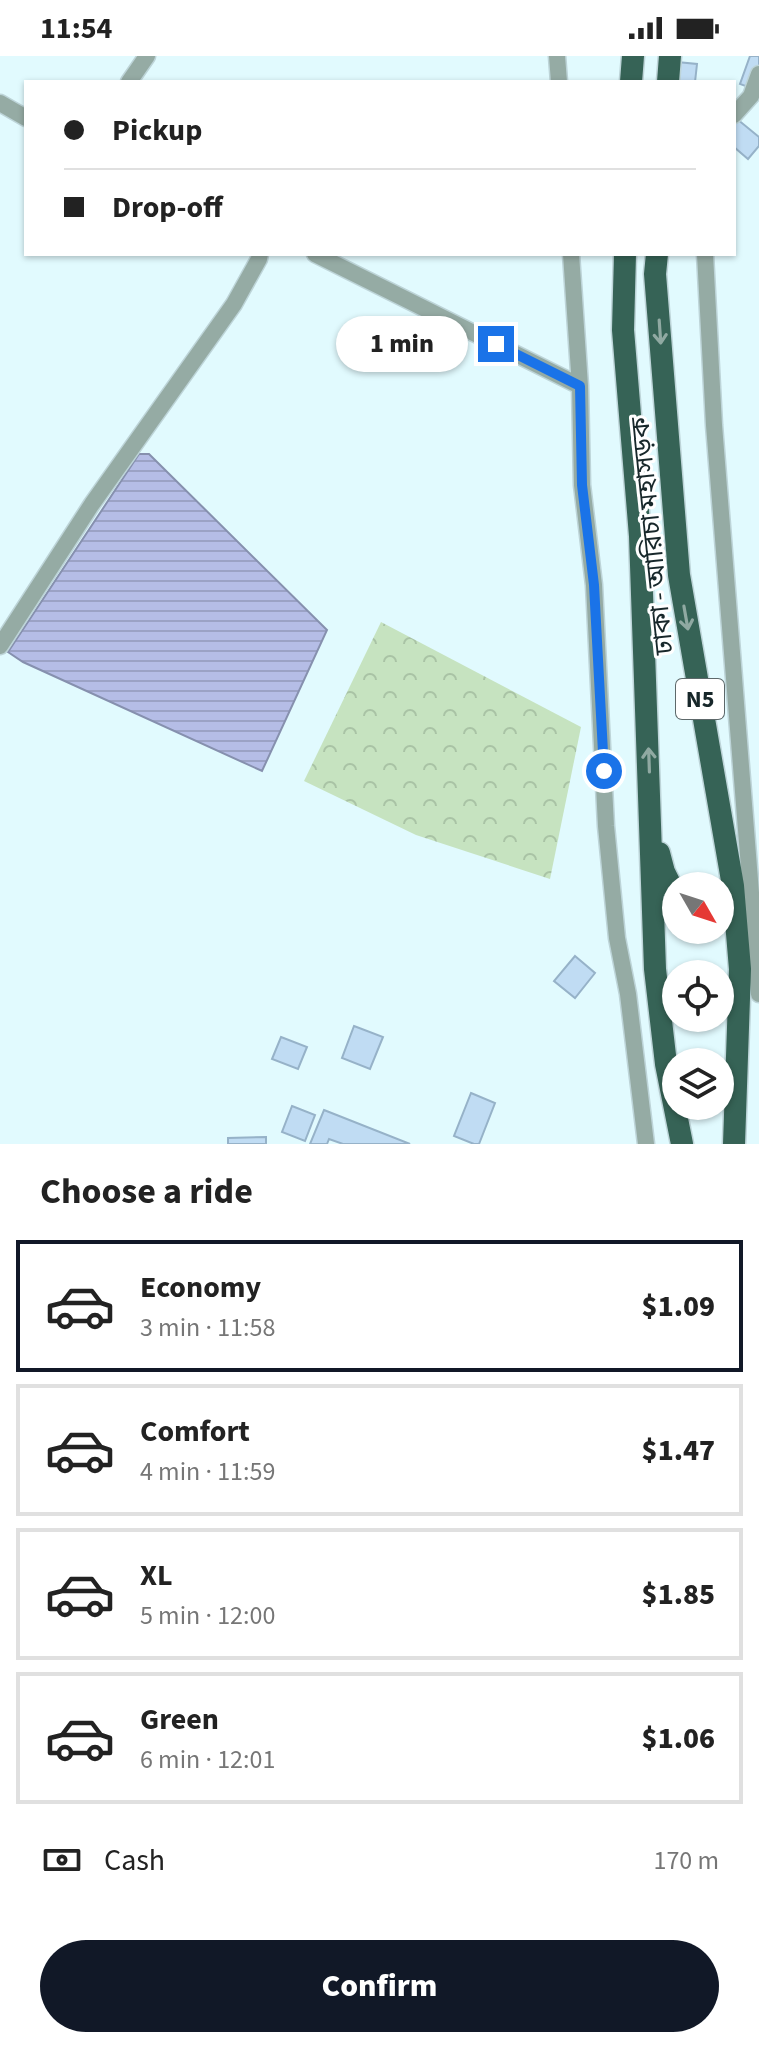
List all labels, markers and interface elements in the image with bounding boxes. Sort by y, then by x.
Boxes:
text: 11:54 [40,7,112,50]
text: Pickup [112,109,202,152]
text: Drop-off [112,186,223,229]
callout: 1 min [336,316,468,372]
one-way arrow [653,318,668,345]
text: 1 min [370,325,434,362]
route end [478,326,514,362]
street label: ঢাকা - আরিচা মহাসড়ক [621,414,683,658]
one-way arrow [679,605,694,631]
road number: N5 [676,679,724,719]
one-way arrow [641,747,656,774]
route start [586,753,622,789]
north arrow [662,872,734,944]
map controls [662,872,734,1120]
button: locate [662,960,734,1032]
button: layers [662,1048,734,1120]
text: Choose a ride [40,1166,253,1217]
text: Economy [140,1266,261,1309]
icon: car [44,1270,116,1342]
text: $1.09 [642,1285,715,1328]
text: 3 min · 11:58 [140,1309,275,1346]
text: Comfort [140,1410,250,1453]
icon: car [44,1414,116,1486]
text: $1.47 [642,1429,715,1472]
text: 4 min · 11:59 [140,1453,275,1490]
text: XL [140,1554,173,1597]
icon: car [44,1558,116,1630]
text: $1.85 [642,1573,715,1616]
text: 5 min · 12:00 [140,1597,275,1634]
text: Green [140,1698,219,1741]
icon: car [44,1702,116,1774]
text: $1.06 [642,1717,715,1760]
text: 6 min · 12:01 [140,1741,275,1778]
icon: cash [40,1838,84,1882]
text: Cash [104,1839,165,1882]
text: 170 m [653,1842,719,1879]
button: Confirm [40,1940,719,2032]

